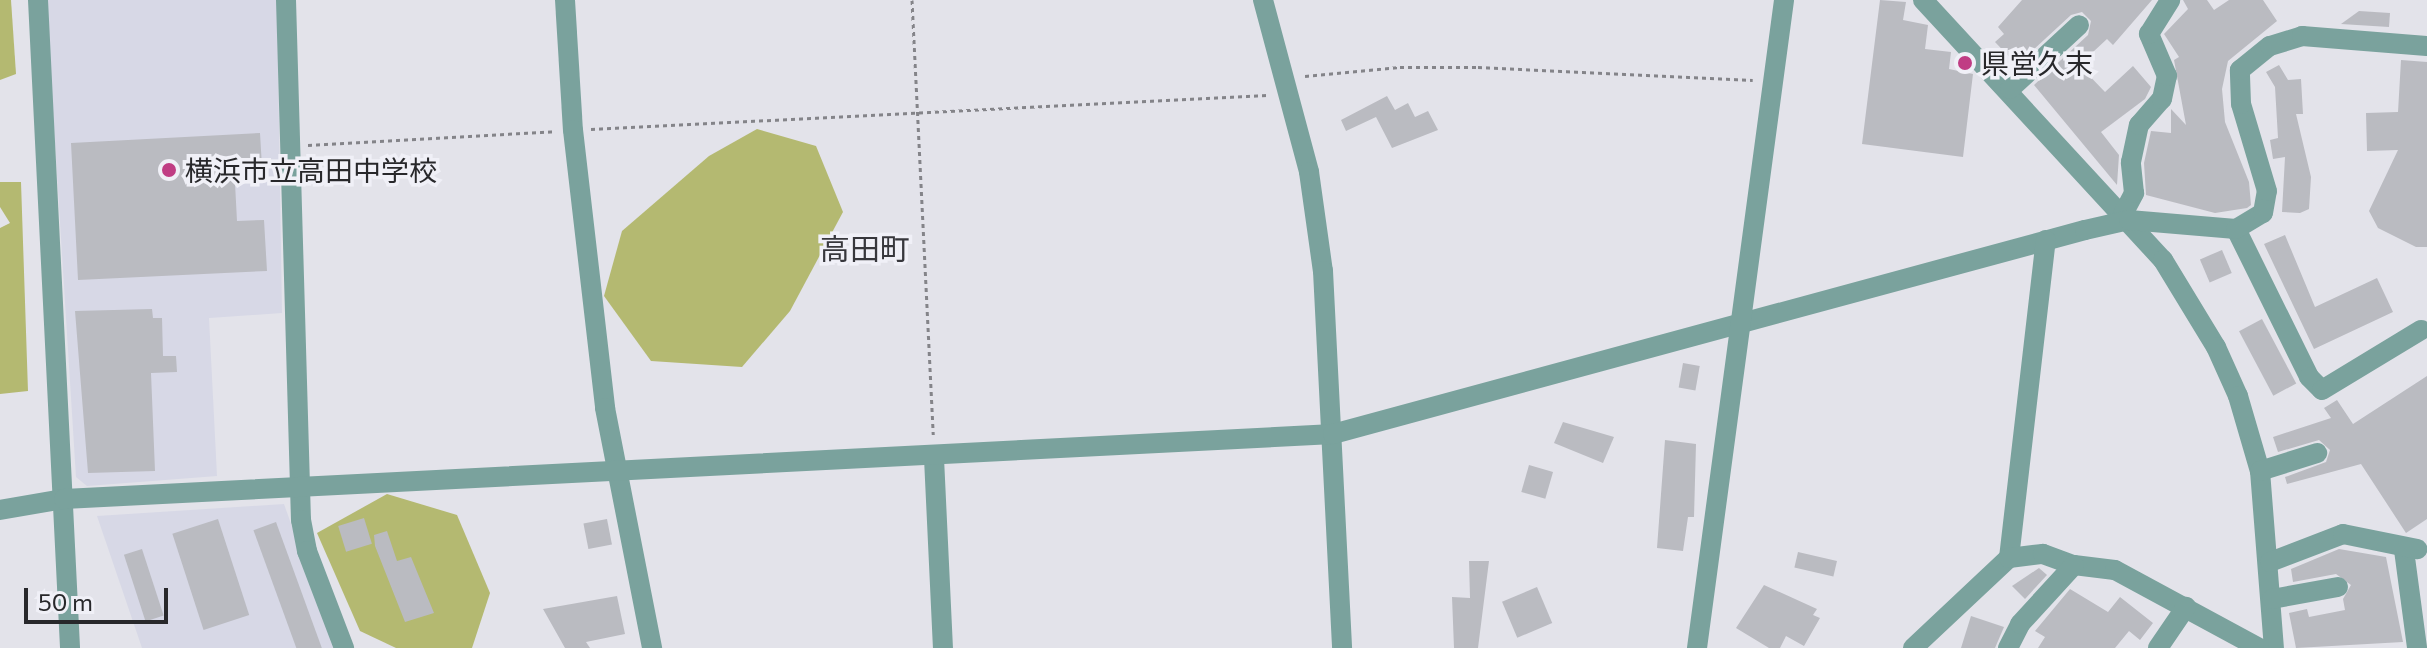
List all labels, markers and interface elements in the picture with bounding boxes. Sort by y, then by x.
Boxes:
place label: 県営久末 [1981,46,2093,80]
marker: 県営久末 [1956,54,1974,72]
place label: 横浜市立高田中学校 [185,153,437,187]
marker: 横浜市立高田中学校 [160,161,178,179]
district label: 高田町 [820,230,910,266]
scale bar [28,572,172,622]
text: 50 m [38,587,93,616]

